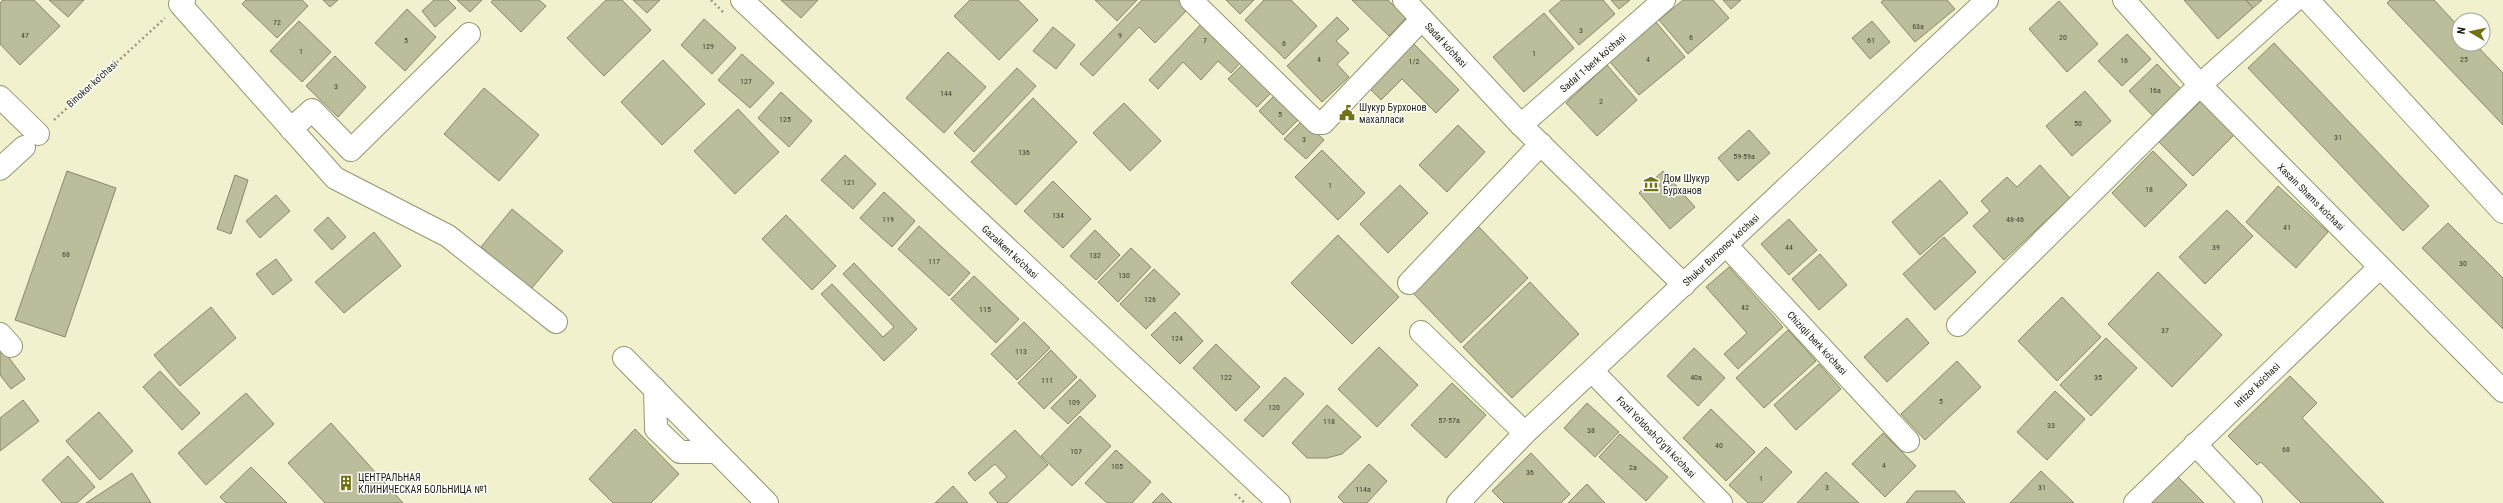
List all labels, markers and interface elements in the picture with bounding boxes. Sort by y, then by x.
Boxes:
north arrow [2451,12,2491,52]
house number: 72 [273,18,281,27]
street label: Sadaf ko'chasi [1423,21,1469,69]
house number: 63а [1912,22,1924,31]
house number: 3 [1579,26,1583,35]
text: N [2455,26,2469,35]
house number: 47 [21,31,29,40]
house number: 9 [1118,31,1122,40]
street label: Sadaf 1-berk ko'chasi [1558,31,1628,95]
house number: 6 [1689,33,1693,42]
house number: 20 [2059,33,2067,42]
house number: 5 [404,36,408,45]
house number: 7 [1203,36,1207,45]
house number: 61 [1867,36,1875,45]
house number: 6 [1282,39,1286,48]
house number: 129 [702,42,714,51]
house number: 1 [299,47,303,56]
house number: 1 [1532,49,1536,58]
house number: 4 [1317,55,1321,64]
house number: 4 [1646,55,1650,64]
house number: 25 [2460,55,2468,64]
house number: 16 [2120,56,2128,65]
house number: 1/2 [1409,57,1419,66]
street label: Binokor ko'chasi [65,59,119,109]
house number: 127 [740,77,752,86]
house number: 3 [334,82,338,91]
house number: 16a [2149,86,2161,95]
house number: 144 [940,89,952,98]
house number: 2 [1599,97,1603,106]
place label: Шукур Бурхонов махалласи [1359,102,1427,125]
public building icon: Шукур Бурхонов махалласи [1338,104,1356,122]
house number: 5 [1278,110,1282,119]
house number: 125 [779,115,791,124]
house number: 50 [2074,119,2082,128]
house number: 31 [2334,133,2342,142]
house number: 3 [1302,135,1306,144]
house number: 136 [1018,148,1030,157]
house number: 59-59а [1733,152,1755,161]
street label: Xasain Shams ko'chasi [2275,161,2347,233]
place label: Дом Шукур Бурханов [1663,173,1710,196]
museum icon: Дом Шукур Бурханов [1642,175,1660,193]
house number: 121 [843,178,855,187]
house number: 1 [1328,181,1332,190]
house number: 18 [2145,185,2153,194]
house number: 134 [1052,211,1064,220]
street label: Shukur Burxonov ko'chasi [1681,212,1761,288]
house number: 119 [882,215,894,224]
house number: 48-46 [2006,215,2024,224]
street label: Gazalkent ko'chasi [980,223,1040,281]
house number: 41 [2283,223,2291,232]
house number: 44 [1785,243,1793,252]
house number: 39 [2212,243,2220,252]
house number: 68 [62,250,70,259]
house number: 132 [1089,251,1101,260]
house number: 117 [928,257,940,266]
house number: 30 [2459,259,2467,268]
house number: 130 [1118,271,1130,280]
house number: 126 [1144,295,1156,304]
house number: 42 [1741,303,1749,312]
house number: 115 [979,305,991,314]
street label: Chiziqli berk ko'chasi [1785,309,1849,377]
house number: 37 [2161,326,2169,335]
house number: 124 [1171,334,1183,343]
house number: 113 [1015,347,1027,356]
street label: Intizor ko'chasi [2232,361,2282,409]
house number: 122 [1220,373,1232,382]
house number: 40a [1690,373,1702,382]
house number: 35 [2094,373,2102,382]
house number: 111 [1041,376,1053,385]
street label: Fozil Yo'ldosh-O'g'li ko'chasi [1614,394,1698,480]
house number: 5 [1939,397,1943,406]
house number: 109 [1068,398,1080,407]
house number: 120 [1268,403,1280,412]
house number: 57-57а [1438,416,1460,425]
house number: 118 [1323,417,1335,426]
house number: 33 [2047,421,2055,430]
house number: 38 [1587,426,1595,435]
house number: 40 [1715,441,1723,450]
house number: 68 [2282,445,2290,454]
house number: 107 [1070,447,1082,456]
house number: 4 [1882,461,1886,470]
house number: 105 [1111,462,1123,471]
house number: 2a [1629,463,1637,472]
house number: 36 [1526,468,1534,477]
place label: ЦЕНТРАЛЬНАЯ КЛИНИЧЕСКАЯ БОЛЬНИЦА №1 [358,472,488,495]
building icon: ЦЕНТРАЛЬНАЯ КЛИНИЧЕСКАЯ БОЛЬНИЦА №1 [337,474,355,492]
house number: 1 [1759,474,1763,483]
house number: 3 [1825,483,1829,492]
house number: 31 [2038,483,2046,492]
house number: 114а [1355,485,1371,494]

